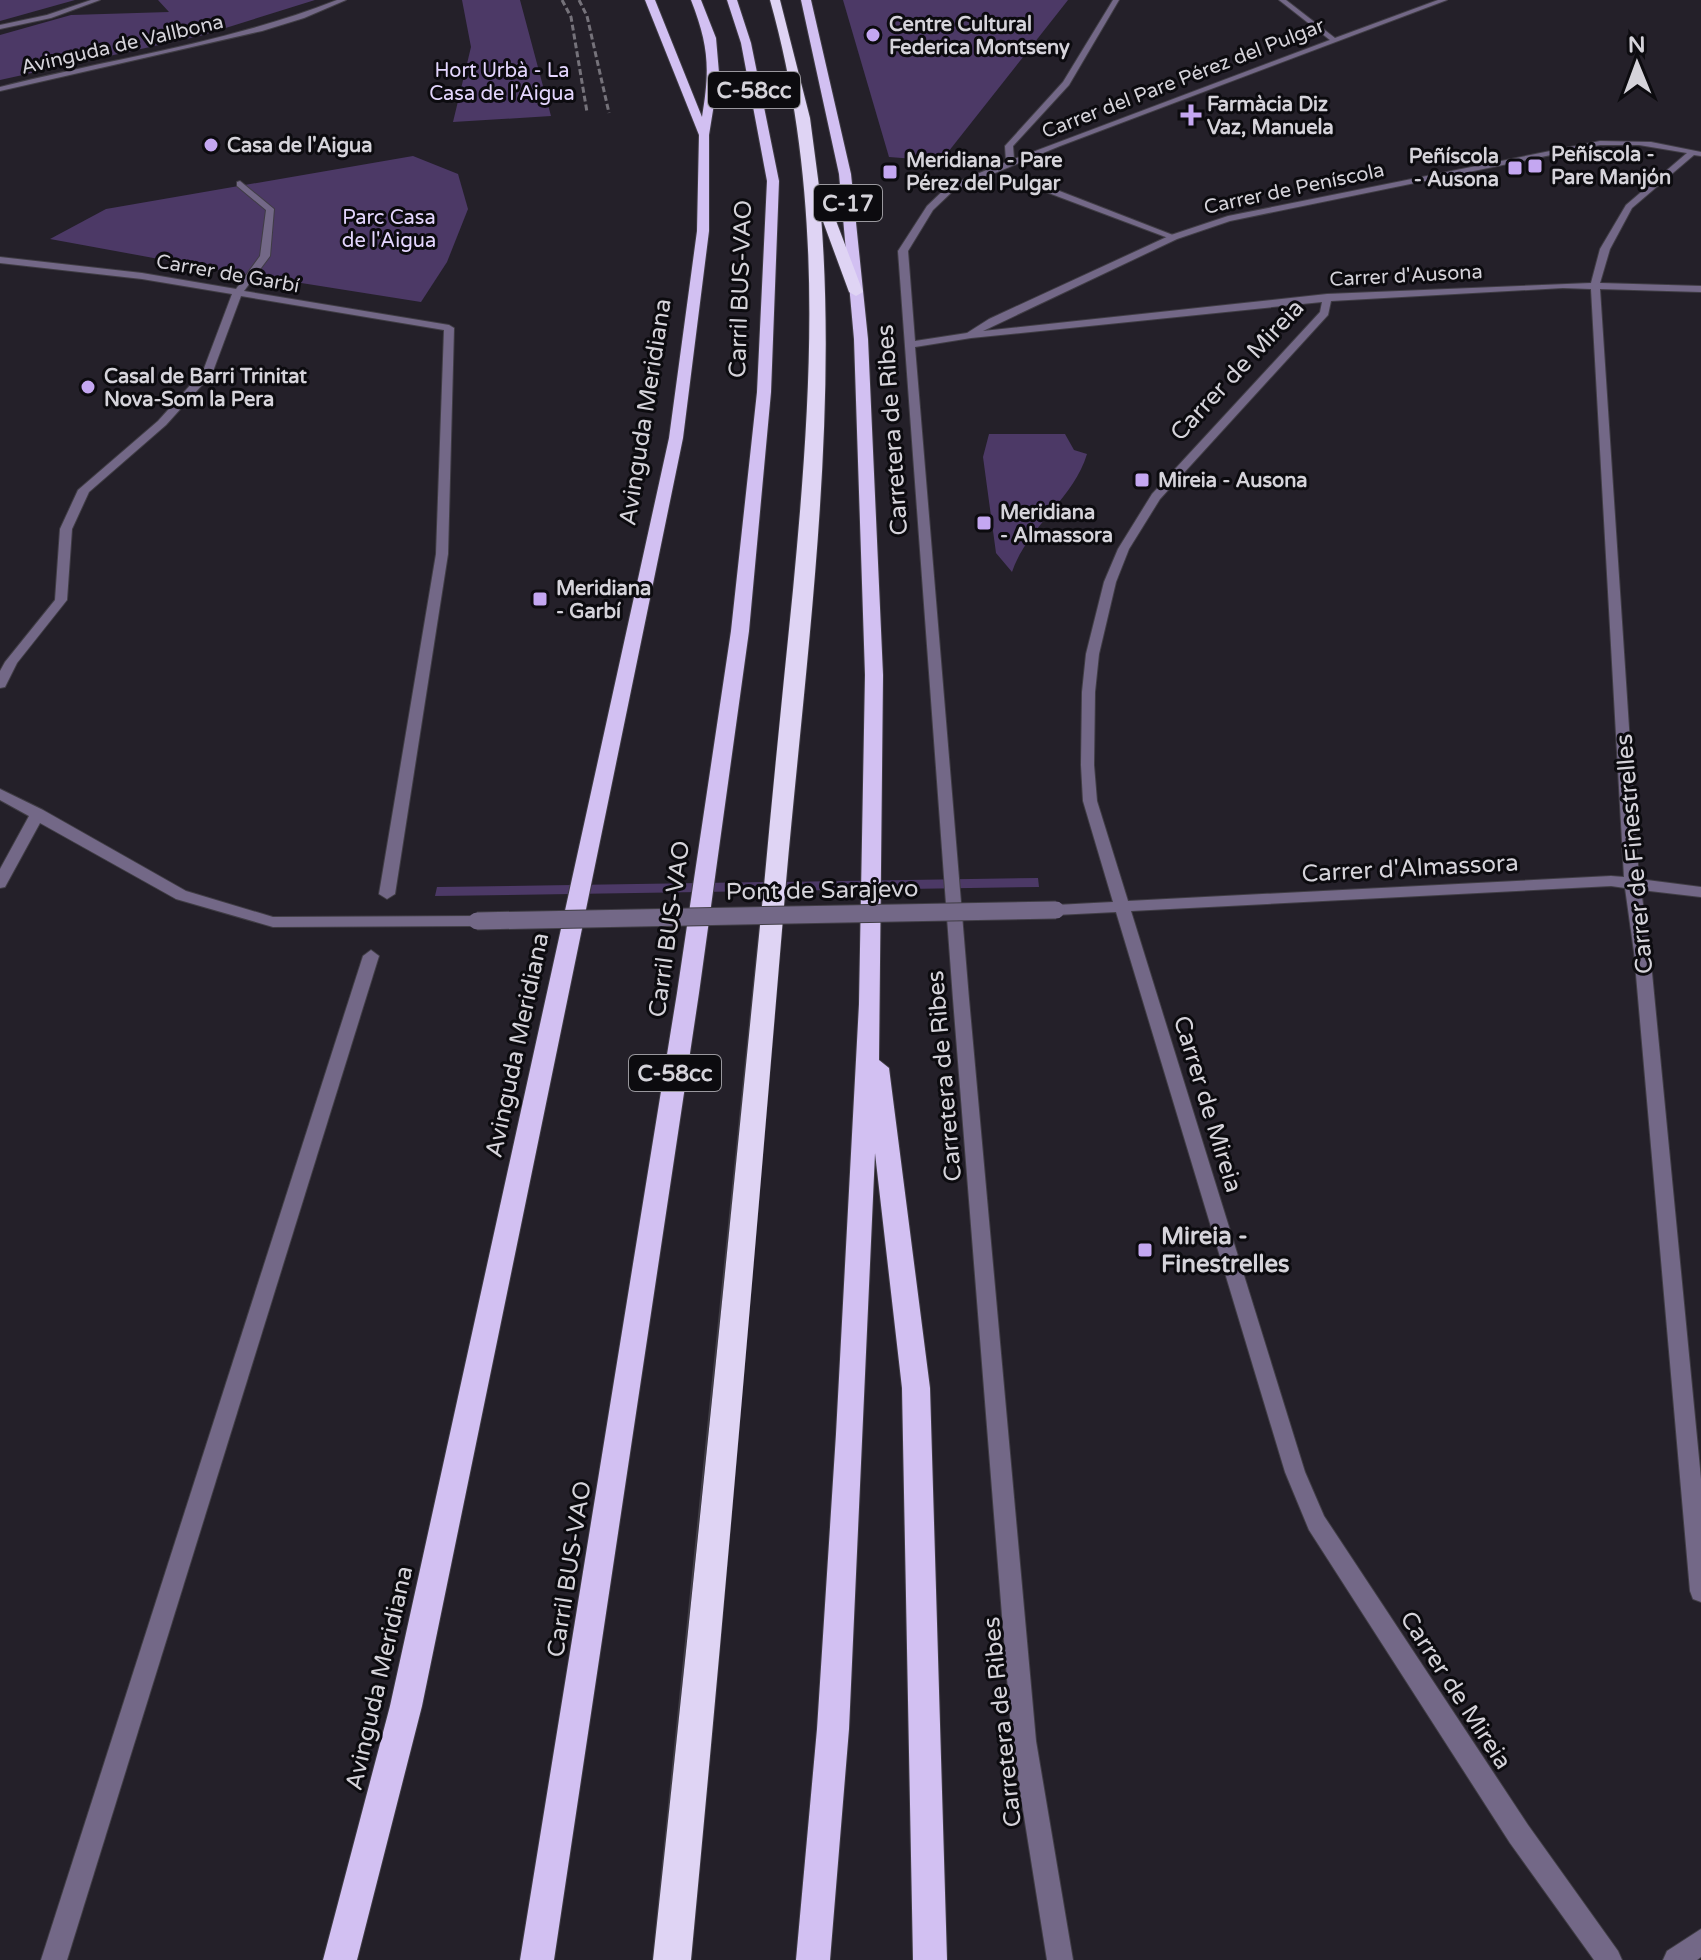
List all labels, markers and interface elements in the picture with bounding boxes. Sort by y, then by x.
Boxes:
street label: Avinguda de Vallbona [19,10,226,80]
place label: Centre Cultural Federica Montseny [889,13,1070,60]
street label: Carrer del Pare Pérez del Pulgar [1039,14,1328,144]
north arrow [1597,24,1677,104]
marker: Centre Cultural Federica Montseny [864,26,882,44]
text: N [1628,32,1646,58]
park label: Hort Urbà - La Casa de l'Aigua [429,59,575,106]
road number: C-58cc [708,72,800,108]
place label: Farmàcia Diz Vaz, Manuela [1207,93,1334,140]
marker: Farmàcia Diz Vaz, Manuela [1182,106,1200,124]
place label: Casa de l'Aigua [227,134,373,158]
marker: Casa de l'Aigua [202,136,220,154]
place label: Peñíscola - Pare Manjón [1551,143,1671,190]
place label: Peñíscola - Ausona [1409,145,1499,192]
place label: Meridiana - Pare Pérez del Pulgar [906,149,1063,196]
marker: Peñíscola - Pare Manjón [1526,157,1544,175]
street label: Carrer de Peníscola [1202,158,1387,220]
marker: Peñíscola - Ausona [1506,159,1524,177]
marker: Meridiana - Pare Pérez del Pulgar [881,163,899,181]
road number: C-17 [814,185,882,221]
street label: Carril BUS-VAO [723,200,758,378]
park label: Parc Casa de l'Aigua [342,206,436,253]
street label: Carrer de Garbí [154,250,301,298]
street label: Carrer d'Ausona [1329,260,1483,292]
street label: Carrer de Mireia [1164,294,1310,447]
street label: Avinguda Meridiana [613,297,678,528]
street label: Carretera de Ribes [871,323,914,537]
place label: Casal de Barri Trinitat Nova-Som la Pera [104,365,307,412]
marker: Casal de Barri Trinitat Nova-Som la Pera [79,378,97,396]
place label: Mireia - Ausona [1158,469,1308,493]
marker: Mireia - Ausona [1133,471,1151,489]
place label: Meridiana - Almassora [1000,501,1113,548]
marker: Meridiana - Almassora [975,514,993,532]
place label: Meridiana - Garbí [556,577,651,624]
marker: Meridiana - Garbí [531,590,549,608]
street label: Carrer de Finestrelles [1610,733,1659,975]
street label: Carril BUS-VAO [643,839,696,1019]
street label: Carrer d'Almassora [1301,848,1519,889]
street label: Pont de Sarajevo [725,874,919,907]
street label: Avinguda Meridiana [479,930,556,1160]
street label: Carretera de Ribes [921,969,968,1183]
street label: Carrer de Mireia [1167,1012,1248,1196]
road number: C-58cc [629,1055,721,1091]
place label: Mireia - Finestrelles [1161,1222,1290,1279]
marker: Mireia - Finestrelles [1136,1241,1154,1259]
street label: Carril BUS-VAO [541,1479,598,1659]
street label: Avinguda Meridiana [340,1563,419,1793]
street label: Carrer de Mireia [1394,1606,1518,1775]
street label: Carretera de Ribes [977,1615,1028,1829]

